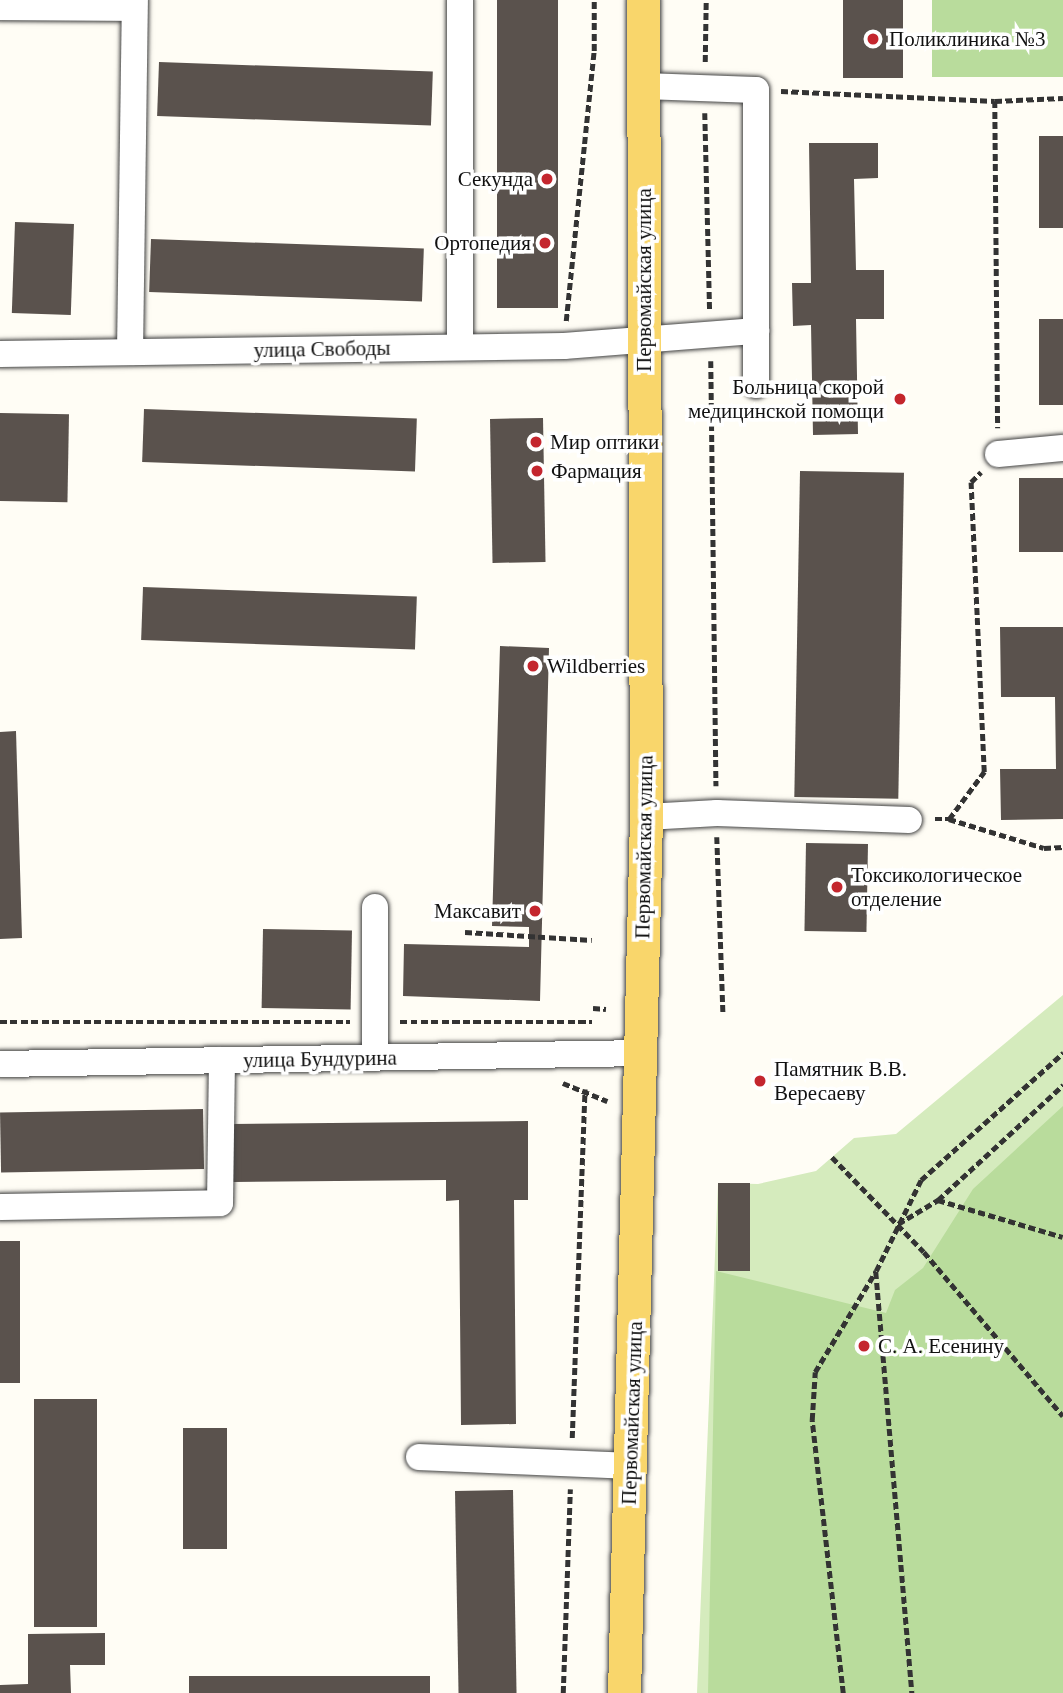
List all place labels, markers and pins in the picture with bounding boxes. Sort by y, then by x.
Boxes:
place label: Поликлиника №3 [889,26,1045,52]
marker: Поликлиника №3 [863,29,883,49]
place label: Секунда [458,166,533,192]
marker: Секунда [539,171,555,187]
place label: Ортопедия [434,230,531,256]
marker: Ортопедия [537,235,553,251]
place label: Больница скорой медицинской помощи [688,374,884,424]
marker: Больница скорой медицинской помощи [890,389,910,409]
place label: Мир оптики [550,429,659,455]
marker: Мир оптики [528,434,544,450]
place label: Фармация [551,458,642,484]
marker: Фармация [529,463,545,479]
place label: Wildberries [547,653,645,679]
marker: Wildberries [525,658,541,674]
place label: Токсикологическое отделение [851,862,1022,912]
marker: Токсикологическое отделение [829,879,845,895]
place label: Максавит [434,898,521,924]
marker: Максавит [527,903,543,919]
place label: Памятник В.В. Вересаеву [774,1056,907,1106]
marker: Памятник В.В. Вересаеву [752,1073,768,1089]
place label: С. А. Есенину [878,1333,1004,1359]
marker: С. А. Есенину [856,1338,872,1354]

